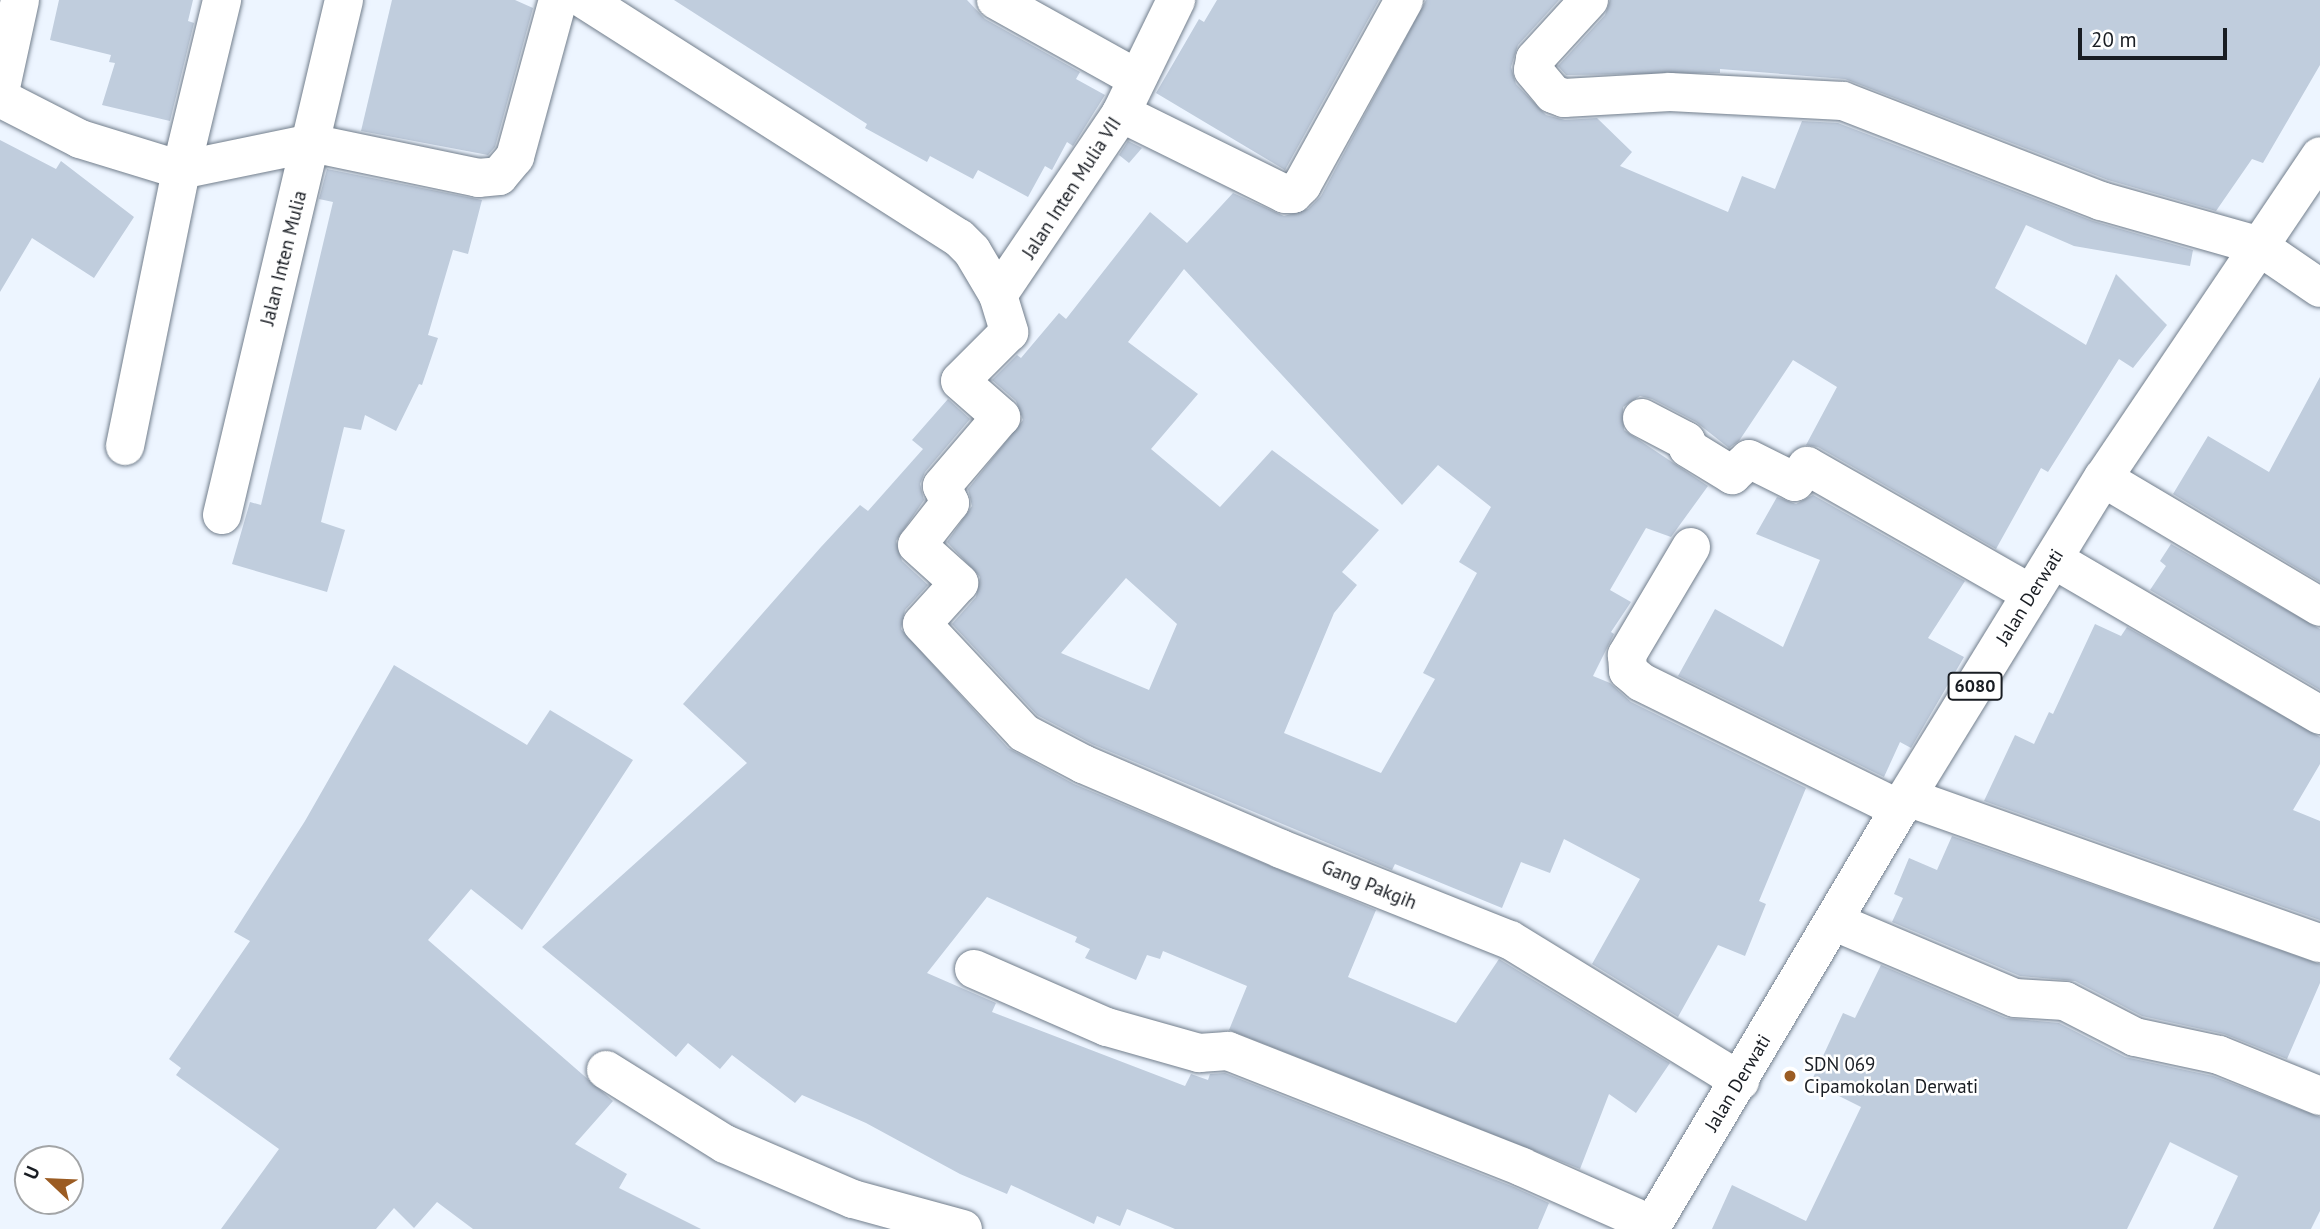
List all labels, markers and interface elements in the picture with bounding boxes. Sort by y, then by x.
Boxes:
scale bar [2082,14,2231,58]
text: 20 m [2091,26,2137,53]
street label: Jalan Inten Mulia VII [1018,113,1126,263]
street label: Jalan Inten Mulia [256,188,312,328]
street label: Jalan Derwati [1991,545,2069,649]
road number: 6080 [1947,672,2003,700]
street label: Gang Pakgih [1318,856,1420,914]
street label: Jalan Derwati [1700,1030,1776,1136]
place label: SDN 069 Cipamokolan Derwati [1804,1054,1978,1098]
marker: SDN 069 Cipamokolan Derwati [1782,1068,1798,1084]
north arrow [14,1145,84,1215]
text: U [18,1162,45,1183]

